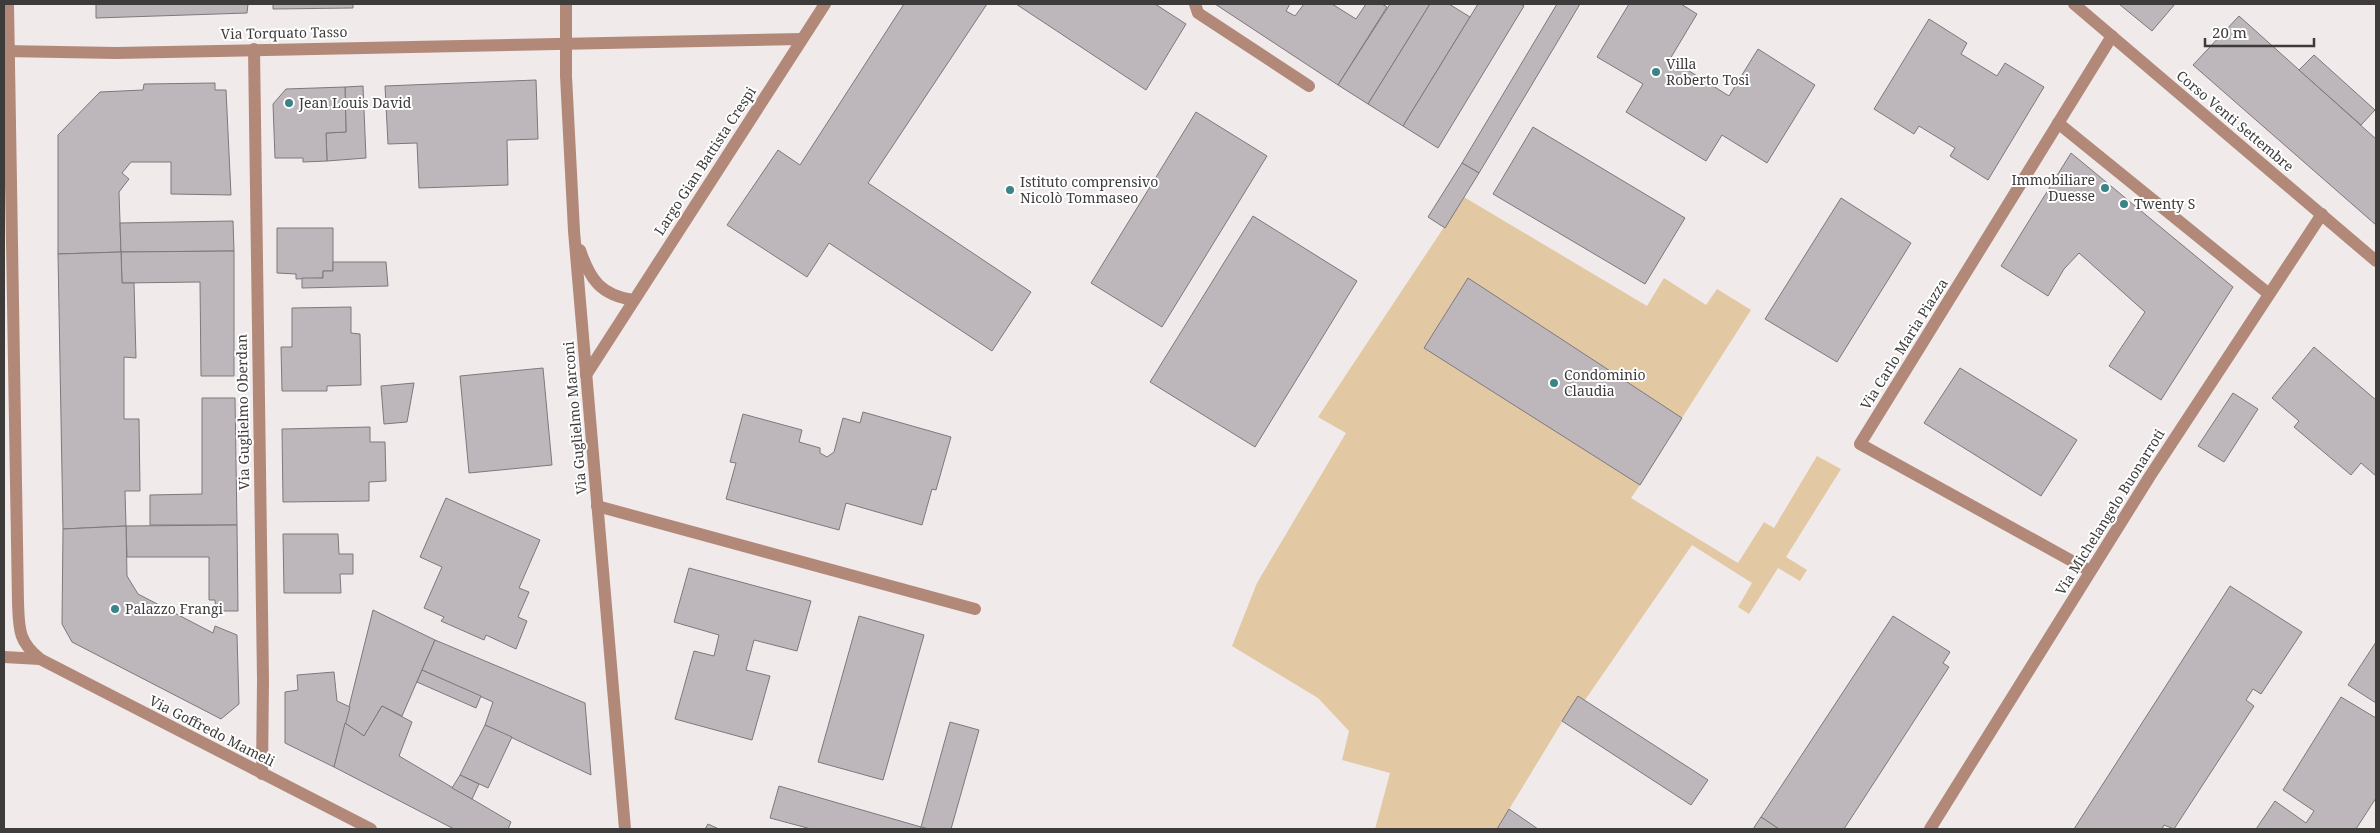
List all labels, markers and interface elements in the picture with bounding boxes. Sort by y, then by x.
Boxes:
scale bar [2205,15,2314,47]
street label: Via Torquato Tasso [220,22,348,43]
text: 20 m [2212,22,2247,42]
place label: Villa Roberto Tosi [1666,54,1750,89]
marker: Villa Roberto Tosi [1650,66,1662,78]
street label: Corso Venti Settembre [2173,66,2298,175]
street label: Largo Gian Battista Crespi [649,82,760,239]
place label: Jean Louis David [298,93,412,112]
marker: Jean Louis David [283,97,295,109]
place label: Immobiliare Duesse [2011,170,2095,205]
place label: Istituto comprensivo Nicolò Tommaseo [1020,172,1158,207]
marker: Immobiliare Duesse [2099,182,2111,194]
marker: Istituto comprensivo Nicolò Tommaseo [1004,184,1016,196]
place label: Twenty S [2134,194,2195,213]
marker: Twenty S [2118,198,2130,210]
street label: Via Carlo Maria Piazza [1855,274,1952,413]
street label: Via Guglielmo Oberdan [232,334,253,490]
street label: Via Guglielmo Marconi [558,340,591,495]
place label: Condominio Claudia [1564,365,1646,400]
marker: Condominio Claudia [1548,377,1560,389]
street label: Via Michelangelo Buonarroti [2051,425,2169,598]
place label: Palazzo Frangi [125,599,224,618]
marker: Palazzo Frangi [109,603,121,615]
street label: Via Goffredo Mameli [146,691,279,771]

